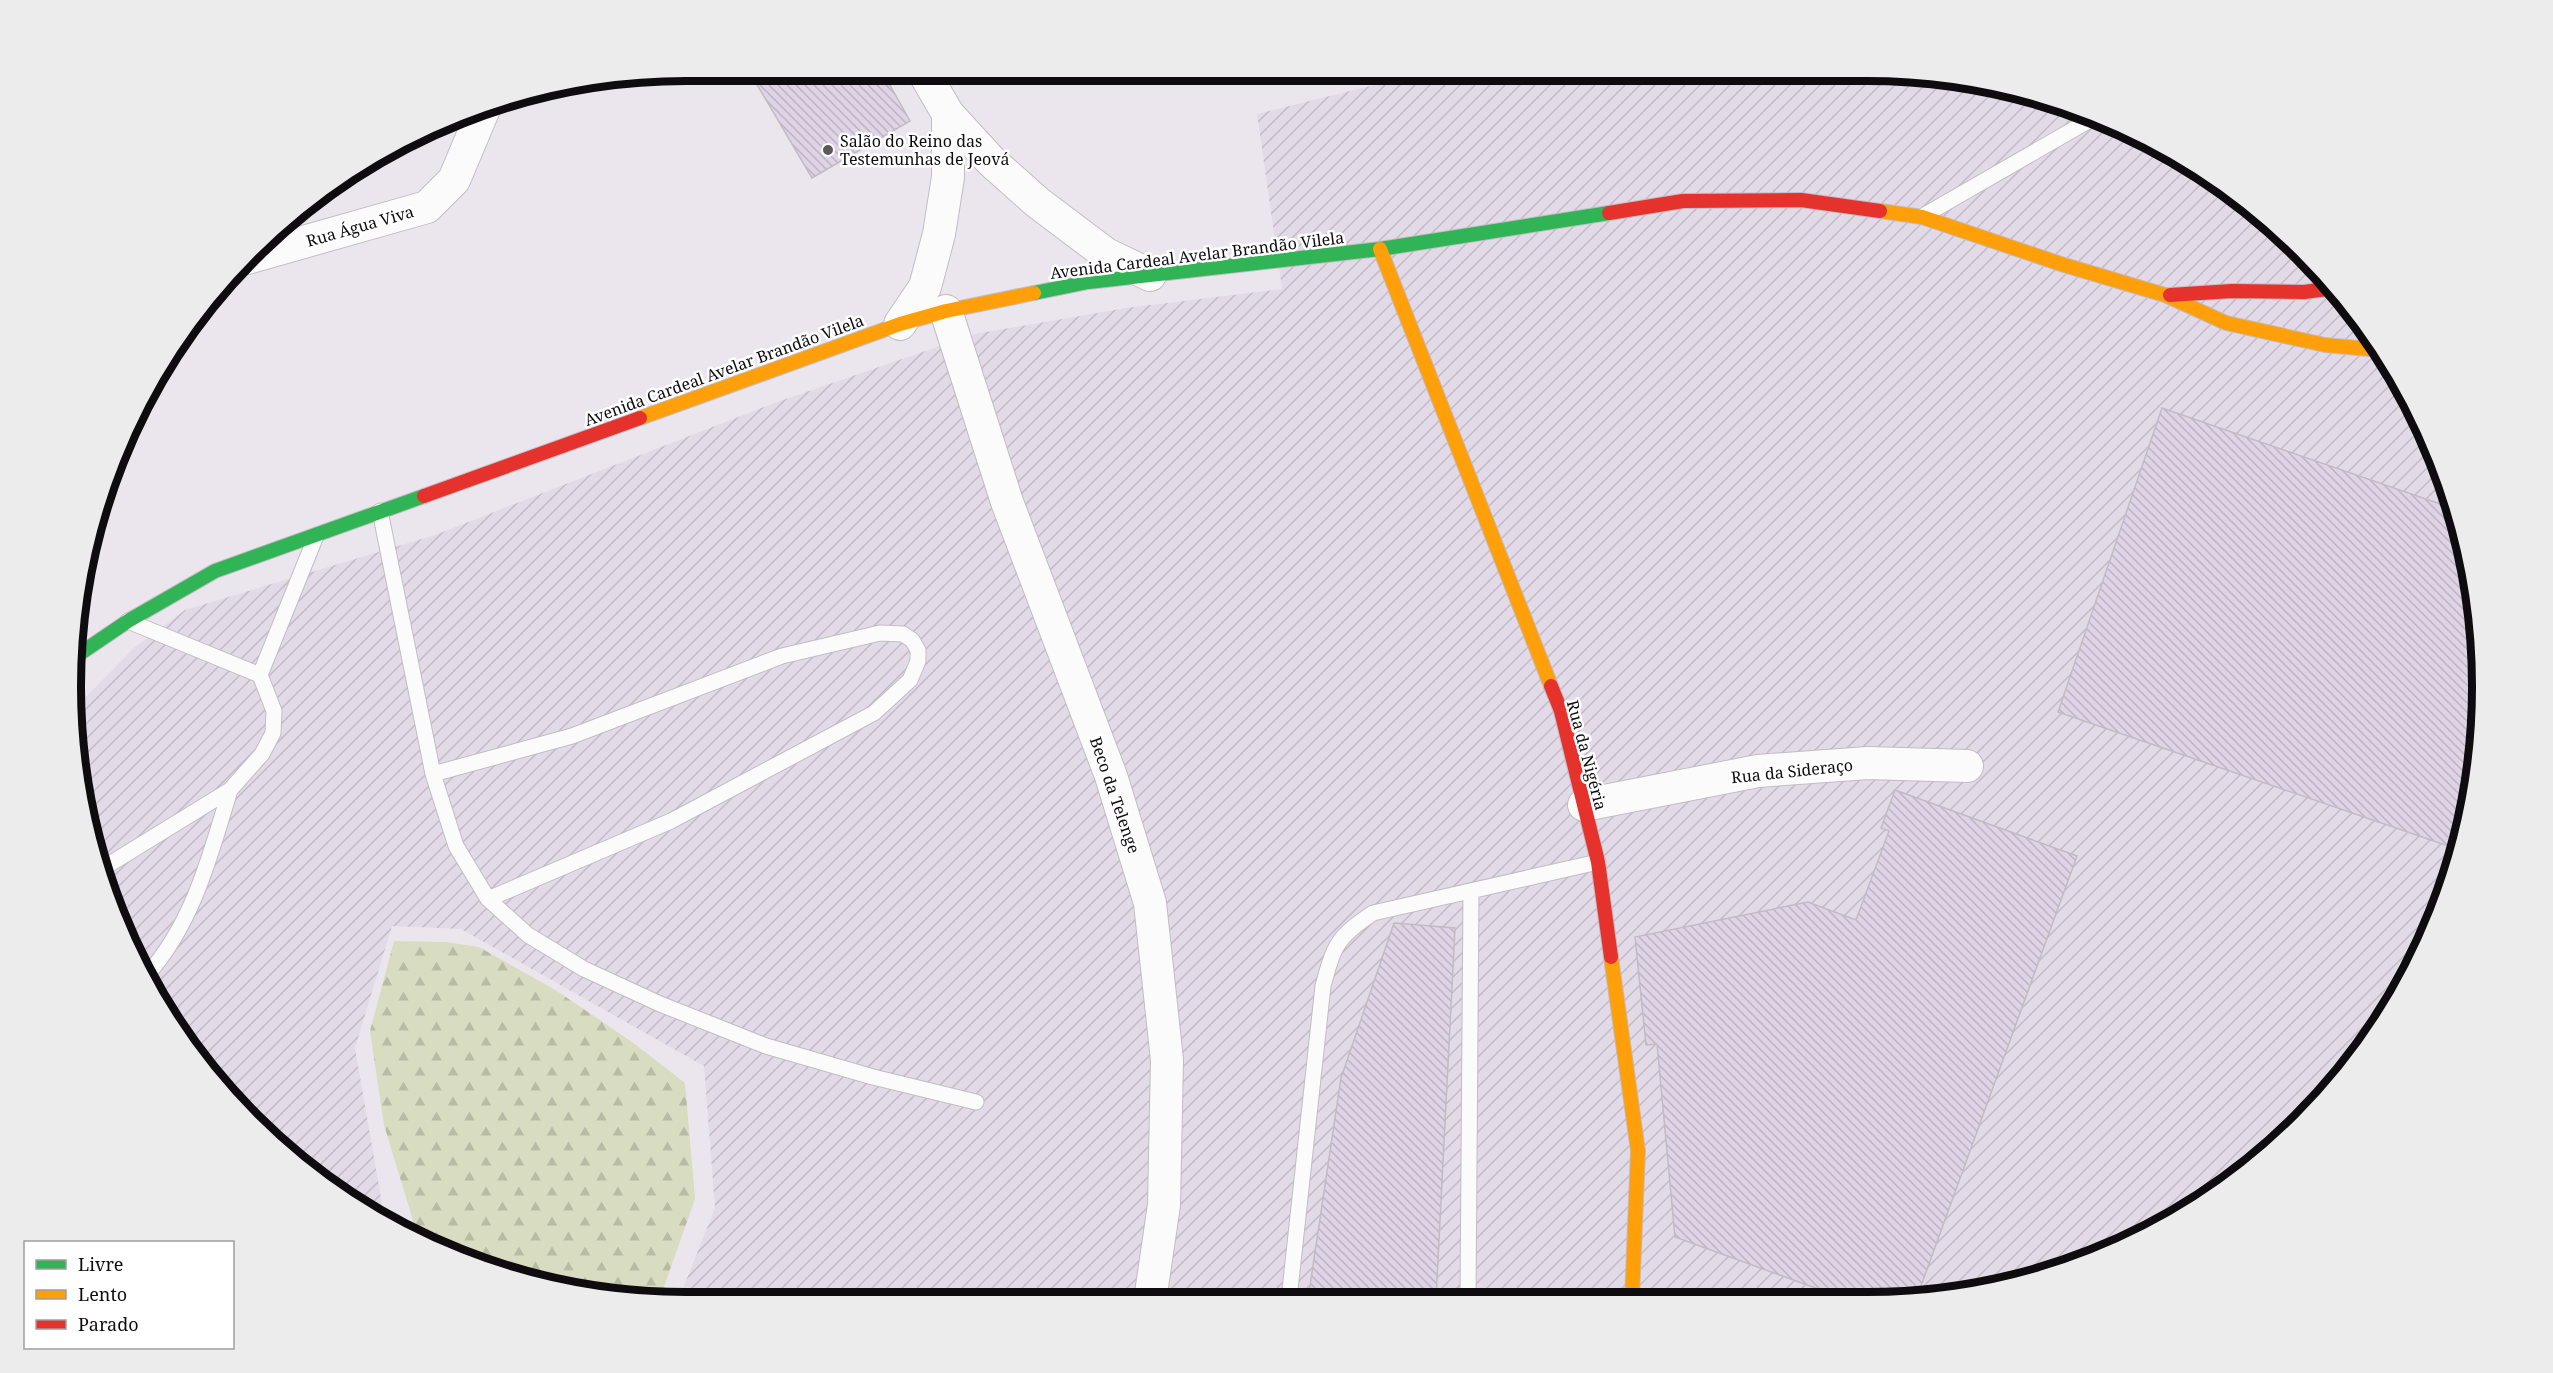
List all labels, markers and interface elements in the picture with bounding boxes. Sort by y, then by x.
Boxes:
place label: Salão do Reino das Testemunhas de Jeová [840,130,1009,170]
marker: Salão do Reino das Testemunhas de Jeová [821,143,835,157]
street label: Rua Água Viva [304,200,416,252]
street label: Avenida Cardeal Avelar Brandão Vilela [1049,226,1345,284]
street label: Avenida Cardeal Avelar Brandão Vilela [581,309,867,431]
street label: Rua da Nigéria [1562,698,1612,812]
street label: Beco da Telenge [1085,734,1145,856]
street label: Rua da Sideraço [1730,754,1854,788]
legend [24,1241,234,1349]
text: Livre [78,1252,124,1276]
text: Lento [78,1282,127,1306]
text: Parado [78,1312,139,1336]

